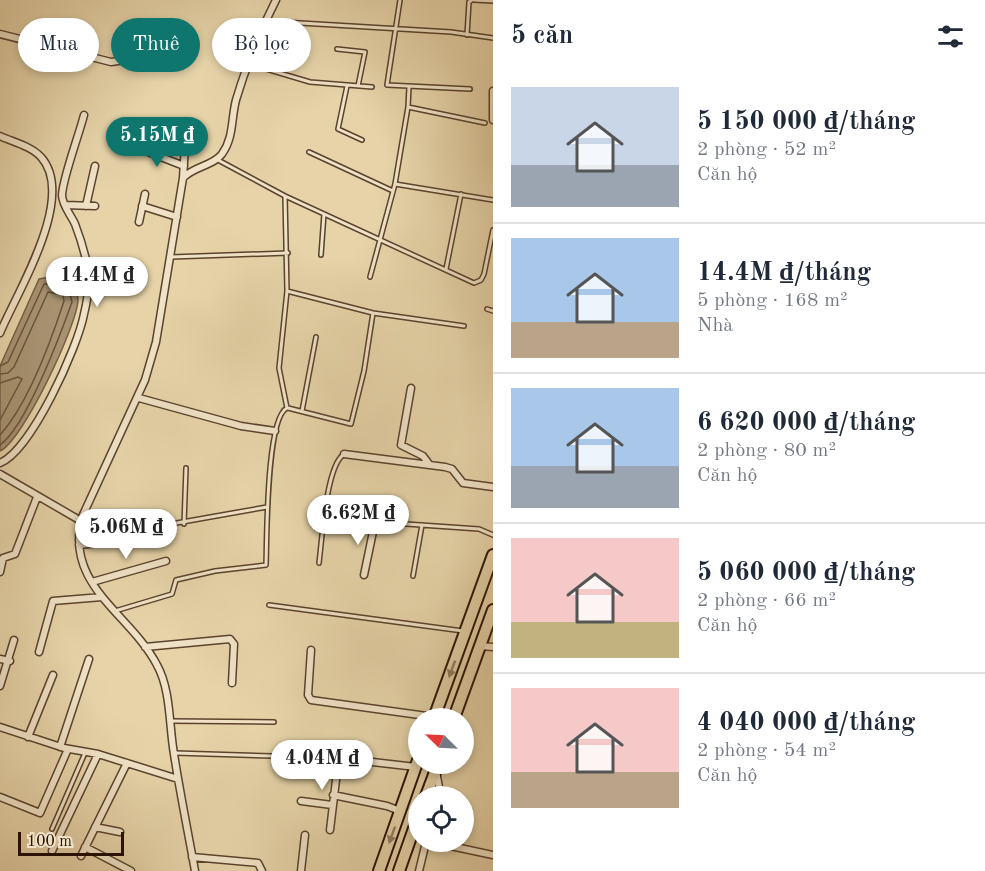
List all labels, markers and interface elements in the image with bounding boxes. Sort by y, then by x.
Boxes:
chip: Mua [18,18,99,72]
chip: Thuê [111,18,200,72]
chip: Bộ lọc [212,18,311,72]
icon: filters [934,20,967,53]
text: 5 căn [511,23,573,49]
text: 5 150 000 ₫/tháng [697,109,916,135]
icon: home [559,111,631,183]
pin: 5.15M ₫ [102,117,212,168]
text: 5.15M ₫ [120,126,194,146]
text: 2 phòng · 52 m² [697,140,836,160]
text: Căn hộ [697,165,757,185]
pin: 14.4M ₫ [42,257,152,308]
text: 14.4M ₫/tháng [697,260,871,286]
icon: home [559,262,631,334]
text: 14.4M ₫ [60,266,134,286]
text: 5 phòng · 168 m² [697,291,848,311]
text: Nhà [697,316,733,336]
text: 6 620 000 ₫/tháng [697,410,916,436]
icon: home [559,412,631,484]
text: 2 phòng · 80 m² [697,441,836,461]
text: Căn hộ [697,466,757,486]
pin: 6.62M ₫ [303,495,413,546]
text: 6.62M ₫ [321,504,395,524]
pin: 5.06M ₫ [71,509,181,560]
text: 5.06M ₫ [89,518,163,538]
text: 5 060 000 ₫/tháng [697,560,916,586]
icon: home [559,562,631,634]
text: 2 phòng · 66 m² [697,591,836,611]
text: Căn hộ [697,616,757,636]
one-way arrow [446,660,456,678]
north arrow [408,708,474,774]
map controls [408,708,474,852]
text: 4 040 000 ₫/tháng [697,710,916,736]
icon: home [559,712,631,784]
pin: 4.04M ₫ [267,740,377,791]
text: 2 phòng · 54 m² [697,741,836,761]
text: 4.04M ₫ [285,749,359,769]
text: Căn hộ [697,766,757,786]
button: locate [408,786,474,852]
one-way arrow [386,826,396,844]
scale bar [18,829,124,856]
text: 100 m [27,834,72,850]

